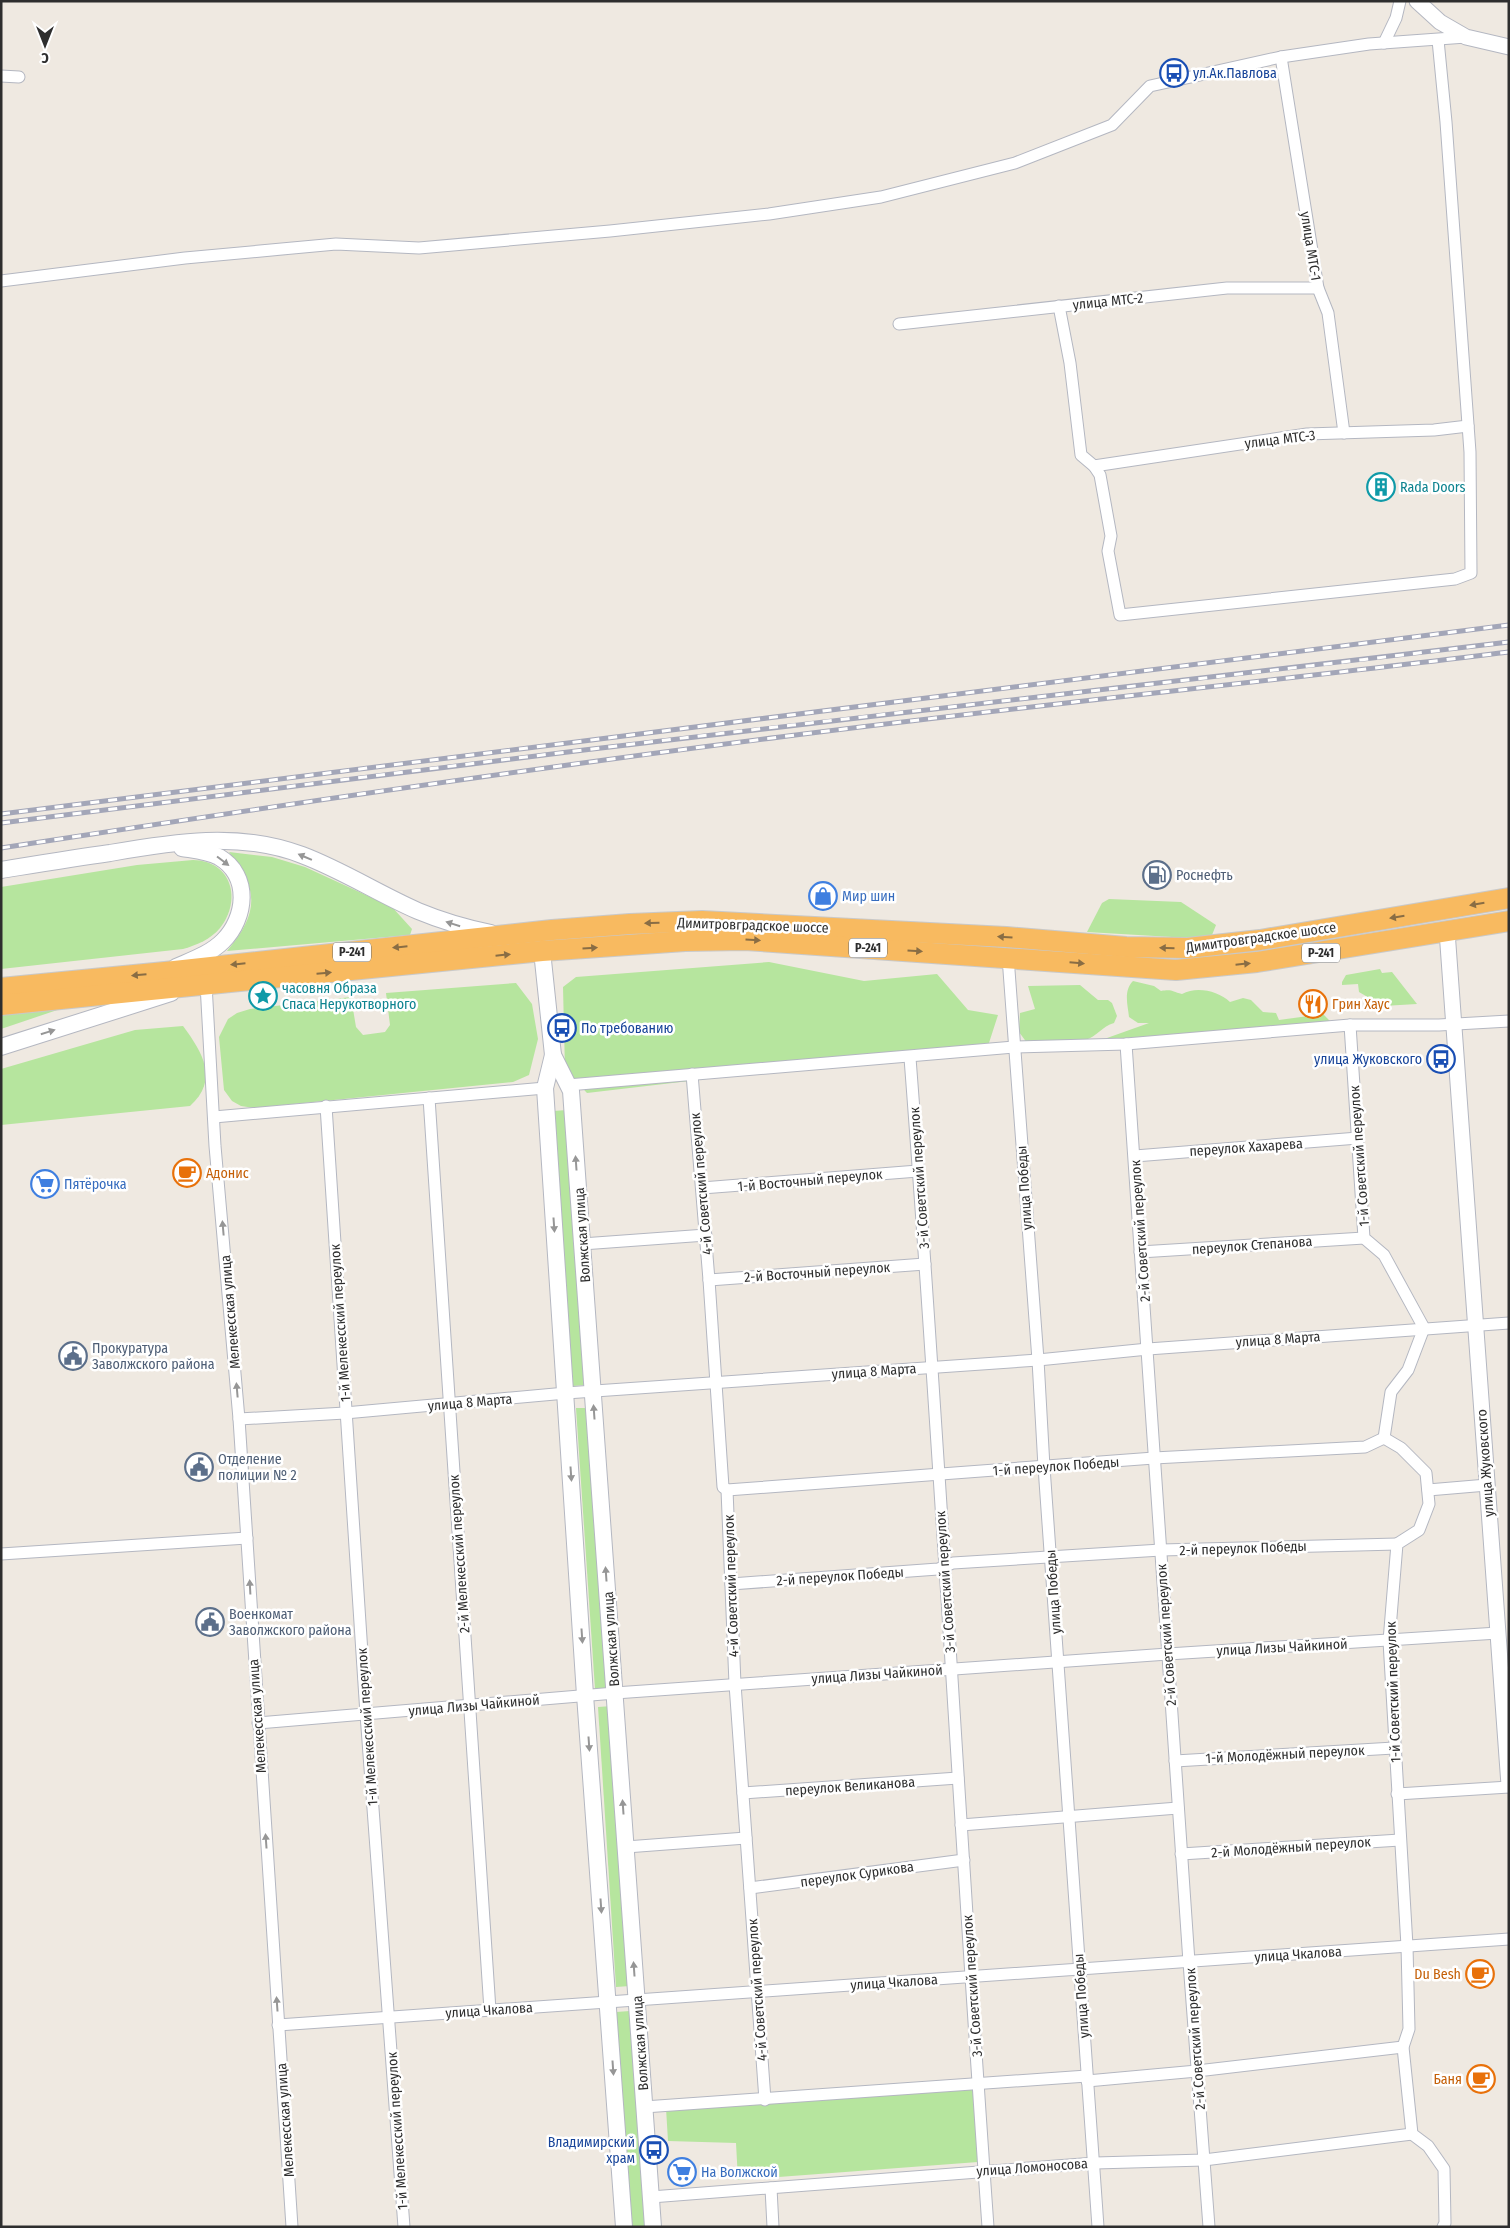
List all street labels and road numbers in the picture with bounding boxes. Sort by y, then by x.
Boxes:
street label: улица МТС-1 [1297,210,1324,282]
street label: улица МТС-2 [1072,289,1144,314]
street label: улица МТС-3 [1244,427,1316,452]
street label: Димитровградское шоссе [676,914,829,937]
street label: Димитровградское шоссе [1184,919,1337,957]
road number: Р-241 [849,938,887,958]
road number: Р-241 [333,942,371,962]
road number: Р-241 [1302,944,1340,962]
street label: 1-й Советский переулок [1346,1084,1373,1227]
street label: 3-й Советский переулок [906,1106,933,1249]
street label: 4-й Советский переулок [687,1112,716,1256]
street label: переулок Хахарева [1189,1135,1303,1160]
street label: улица Победы [1013,1145,1036,1231]
street label: 2-й Советский переулок [1127,1159,1154,1302]
street label: 1-й Восточный переулок [737,1166,884,1195]
street label: Волжская улица [571,1187,594,1283]
street label: переулок Степанова [1191,1233,1313,1258]
street label: 1-й Мелекесский переулок [326,1243,354,1402]
street label: Мелекесская улица [217,1254,244,1370]
street label: 2-й Восточный переулок [744,1259,891,1286]
street label: улица 8 Марта [1235,1328,1321,1351]
street label: улица 8 Марта [831,1360,917,1383]
street label: улица 8 Марта [427,1390,513,1415]
street label: улица Жуковского [1473,1409,1498,1517]
street label: 1-й переулок Победы [992,1454,1120,1479]
street label: 2-й Мелекесский переулок [445,1474,474,1634]
street label: 3-й Советский переулок [932,1510,959,1653]
street label: 4-й Советский переулок [721,1514,742,1658]
street label: 2-й переулок Победы [1179,1538,1307,1559]
street label: улица Победы [1042,1549,1065,1635]
street label: 2-й Советский переулок [1153,1563,1180,1706]
street label: 2-й переулок Победы [776,1564,904,1589]
street label: Волжская улица [600,1591,623,1687]
street label: 1-й Советский переулок [1383,1621,1404,1763]
street label: улица Лизы Чайкиной [1216,1636,1348,1659]
street label: 1-й Мелекесский переулок [353,1647,381,1806]
street label: Мелекесская улица [245,1658,270,1774]
street label: улица Лизы Чайкиной [811,1661,943,1688]
street label: улица Лизы Чайкиной [408,1691,540,1720]
street label: 1-й Молодёжный переулок [1205,1742,1365,1767]
street label: переулок Великанова [785,1773,916,1800]
street label: 2-й Молодёжный переулок [1211,1833,1372,1862]
street label: переулок Сурикова [799,1858,915,1891]
street label: 3-й Советский переулок [959,1914,986,2057]
street label: 4-й Советский переулок [744,1918,771,2062]
street label: улица Чкалова [1254,1943,1342,1966]
street label: улица Победы [1070,1953,1093,2039]
street label: 2-й Советский переулок [1182,1967,1209,2110]
street label: улица Чкалова [850,1971,938,1994]
street label: Волжская улица [629,1995,652,2091]
street label: улица Чкалова [445,1999,533,2022]
street label: 1-й Мелекесский переулок [383,2051,411,2210]
street label: Мелекесская улица [273,2062,298,2178]
street label: улица Ломоносова [976,2155,1088,2180]

